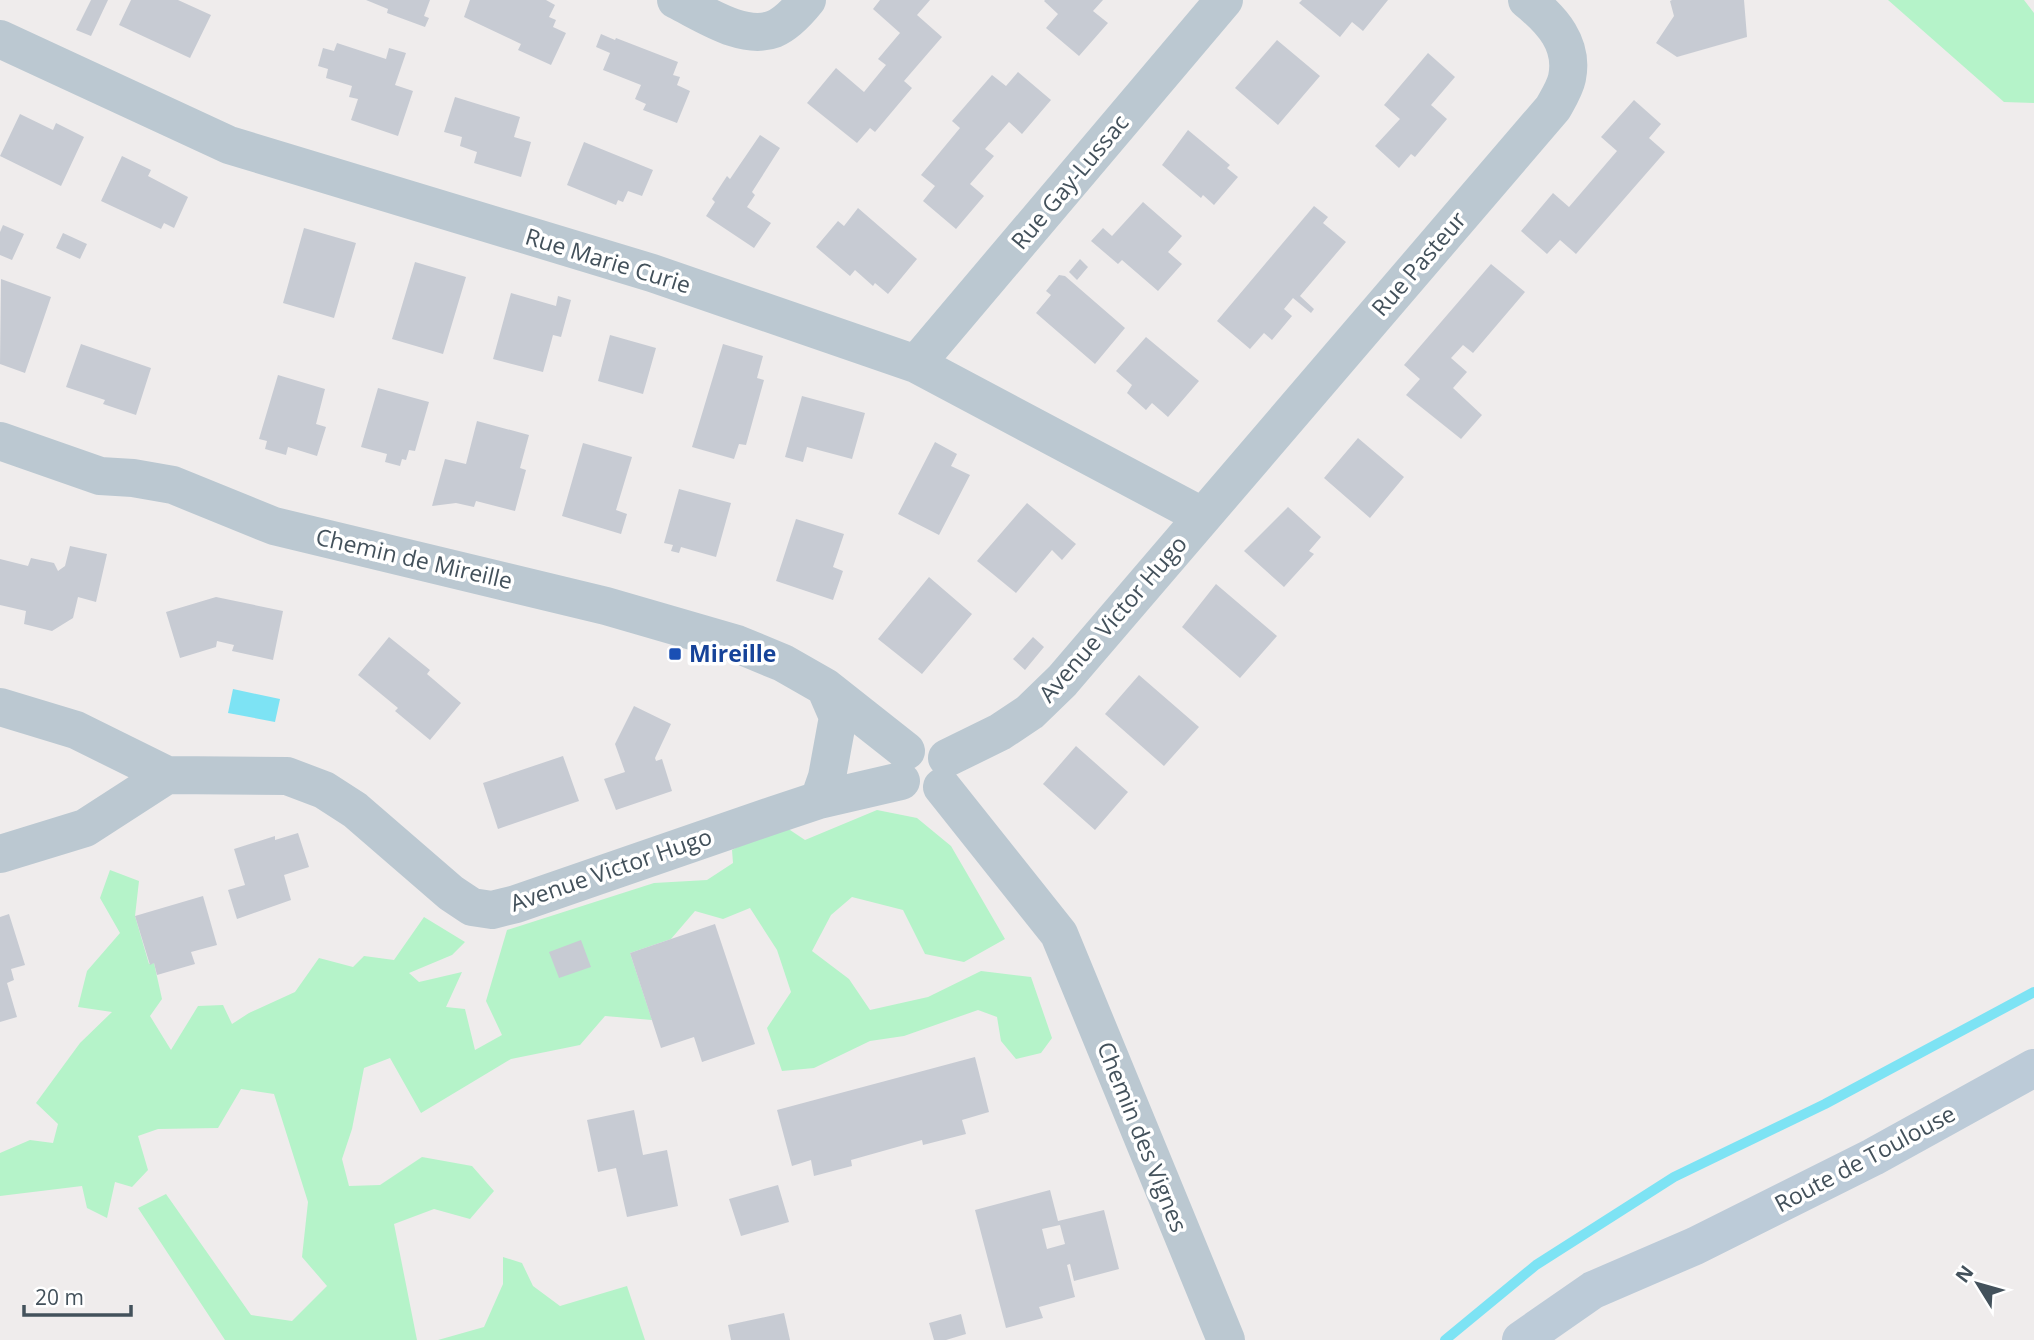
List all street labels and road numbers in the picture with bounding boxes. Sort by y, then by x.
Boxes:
street label: Rue Gay-Lussac [1003,107,1135,256]
street label: Rue Pasteur [1364,204,1473,323]
street label: Rue Marie Curie [522,220,695,300]
street label: Chemin de Mireille [313,520,516,596]
street label: Avenue Victor Hugo [1031,528,1194,709]
street label: Avenue Victor Hugo [506,820,716,919]
street label: Chemin des Vignes [1090,1037,1196,1237]
street label: Route de Toulouse [1769,1097,1961,1219]

